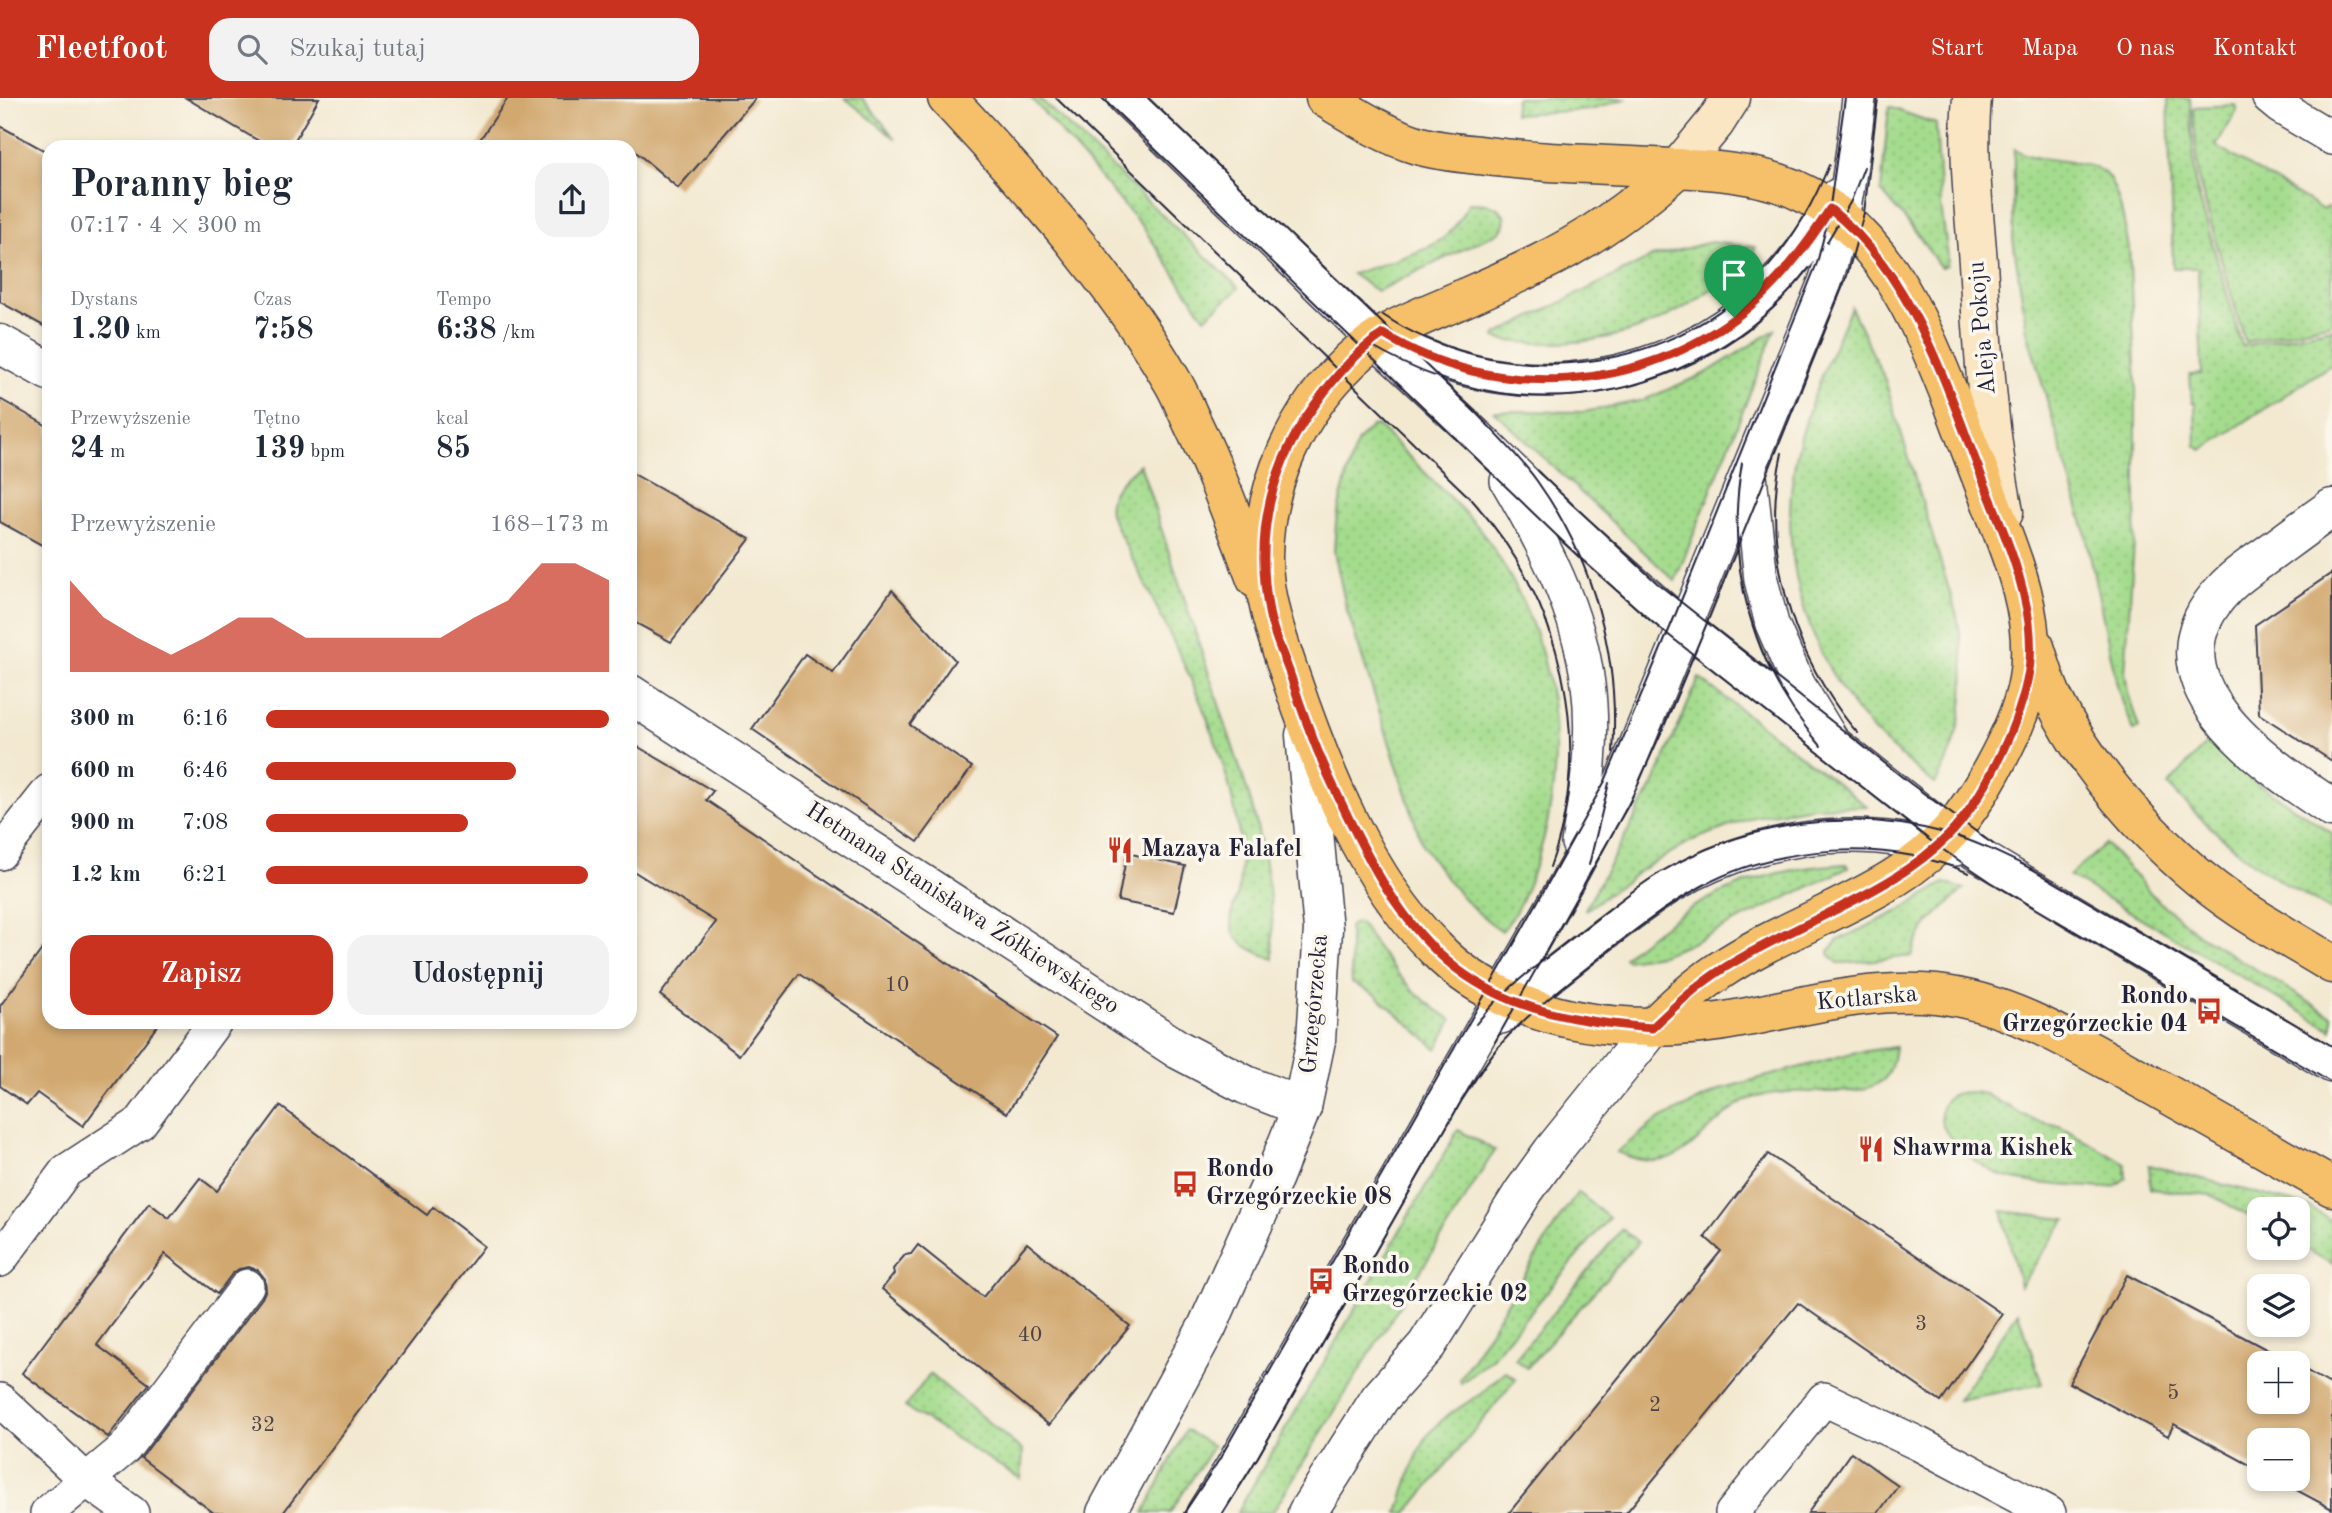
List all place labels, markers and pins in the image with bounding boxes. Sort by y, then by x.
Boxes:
pin [1704,245,1764,317]
restaurant icon: Mazaya Falafel [1105,835,1135,865]
place label: Mazaya Falafel [1141,838,1302,862]
place label: Rondo Grzegórzeckie 04 [2002,985,2188,1037]
bus stop icon: Rondo Grzegórzeckie 04 [2194,996,2224,1026]
restaurant icon: Shawrma Kishek [1856,1134,1886,1164]
place label: Shawrma Kishek [1892,1137,2073,1161]
place label: Rondo Grzegórzeckie 08 [1206,1158,1392,1210]
bus stop icon: Rondo Grzegórzeckie 08 [1170,1169,1200,1199]
place label: Rondo Grzegórzeckie 02 [1342,1255,1528,1307]
bus stop icon: Rondo Grzegórzeckie 02 [1306,1266,1336,1296]

